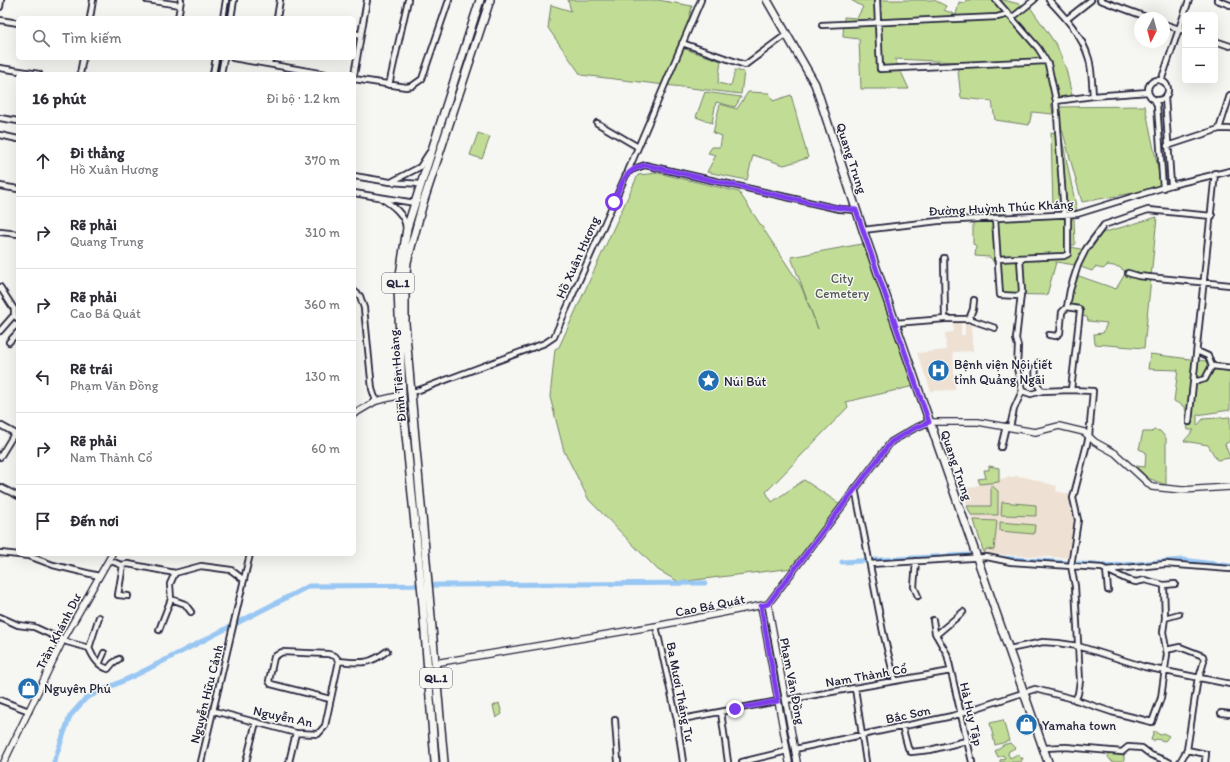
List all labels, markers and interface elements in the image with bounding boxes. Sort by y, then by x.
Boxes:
north arrow [1134,12,1170,48]
map controls [1182,12,1218,84]
button: + [1182,12,1218,48]
search box [16,16,356,60]
icon: search [30,27,52,49]
text: Tìm kiếm [62,29,122,47]
button: − [1182,48,1218,84]
text: 16 phút [32,88,86,108]
text: Đi bộ · 1.2 km [266,91,340,106]
street label: Quang Trung [833,121,870,196]
text: Đi thẳng [70,144,125,162]
icon: ahead [32,150,54,172]
text: 370 m [305,153,340,168]
text: Hồ Xuân Hương [70,162,158,177]
route start [605,193,623,211]
street label: Đường Huỳnh Thúc Kháng [928,196,1074,219]
street label: Hồ Xuân Hương [553,213,602,301]
text: Rẽ phải [70,216,117,234]
icon: right [32,222,54,244]
text: 310 m [305,225,340,240]
text: Quang Trung [70,234,144,249]
park label: City Cemetery [815,271,869,301]
road number: QL.1 [382,273,414,293]
text: Rẽ phải [70,288,117,306]
icon: right [32,294,54,316]
text: 360 m [304,297,340,312]
text: Cao Bá Quát [70,306,141,321]
street label: Đinh Tiên Hoàng [386,329,409,423]
place label: Bệnh viện Nội tiết tỉnh Quảng Ngãi [954,357,1052,387]
hospital icon: Bệnh viện Nội tiết tỉnh Quảng Ngãi [926,358,952,384]
text: Rẽ trái [70,360,113,378]
icon: left [32,366,54,388]
place icon: Núi Bút [696,368,722,394]
text: 130 m [305,369,340,384]
place label: Núi Bút [724,374,767,389]
text: Phạm Văn Đồng [70,378,158,393]
street label: Quang Trung [937,428,976,503]
text: Rẽ phải [70,432,117,450]
icon: right [32,438,54,460]
text: 60 m [311,441,340,456]
text: Nam Thành Cổ [70,450,152,465]
icon: arrive [32,510,54,532]
text: Đến nơi [70,512,119,530]
street label: Trần Khánh Dư [33,590,84,672]
street label: Cao Bá Quát [674,591,746,620]
street label: Phạm Văn Đồng [777,636,808,726]
street label: Ba Mươi Tháng Tư [663,641,698,744]
street label: Nguyễn Hữu Cảnh [187,643,226,745]
street label: Nam Thành Cổ [824,661,908,690]
road number: QL.1 [420,668,452,688]
shop icon: Nguyên Phú [15,675,41,701]
place label: Nguyên Phú [44,681,111,696]
street label: Hà Huy Tập [957,681,986,747]
route end [726,700,744,718]
street label: Bắc Sơn [884,702,933,727]
street label: Nguyễn An [252,703,314,730]
shop icon: Yamaha town [1013,712,1039,738]
place label: Yamaha town [1042,718,1116,733]

